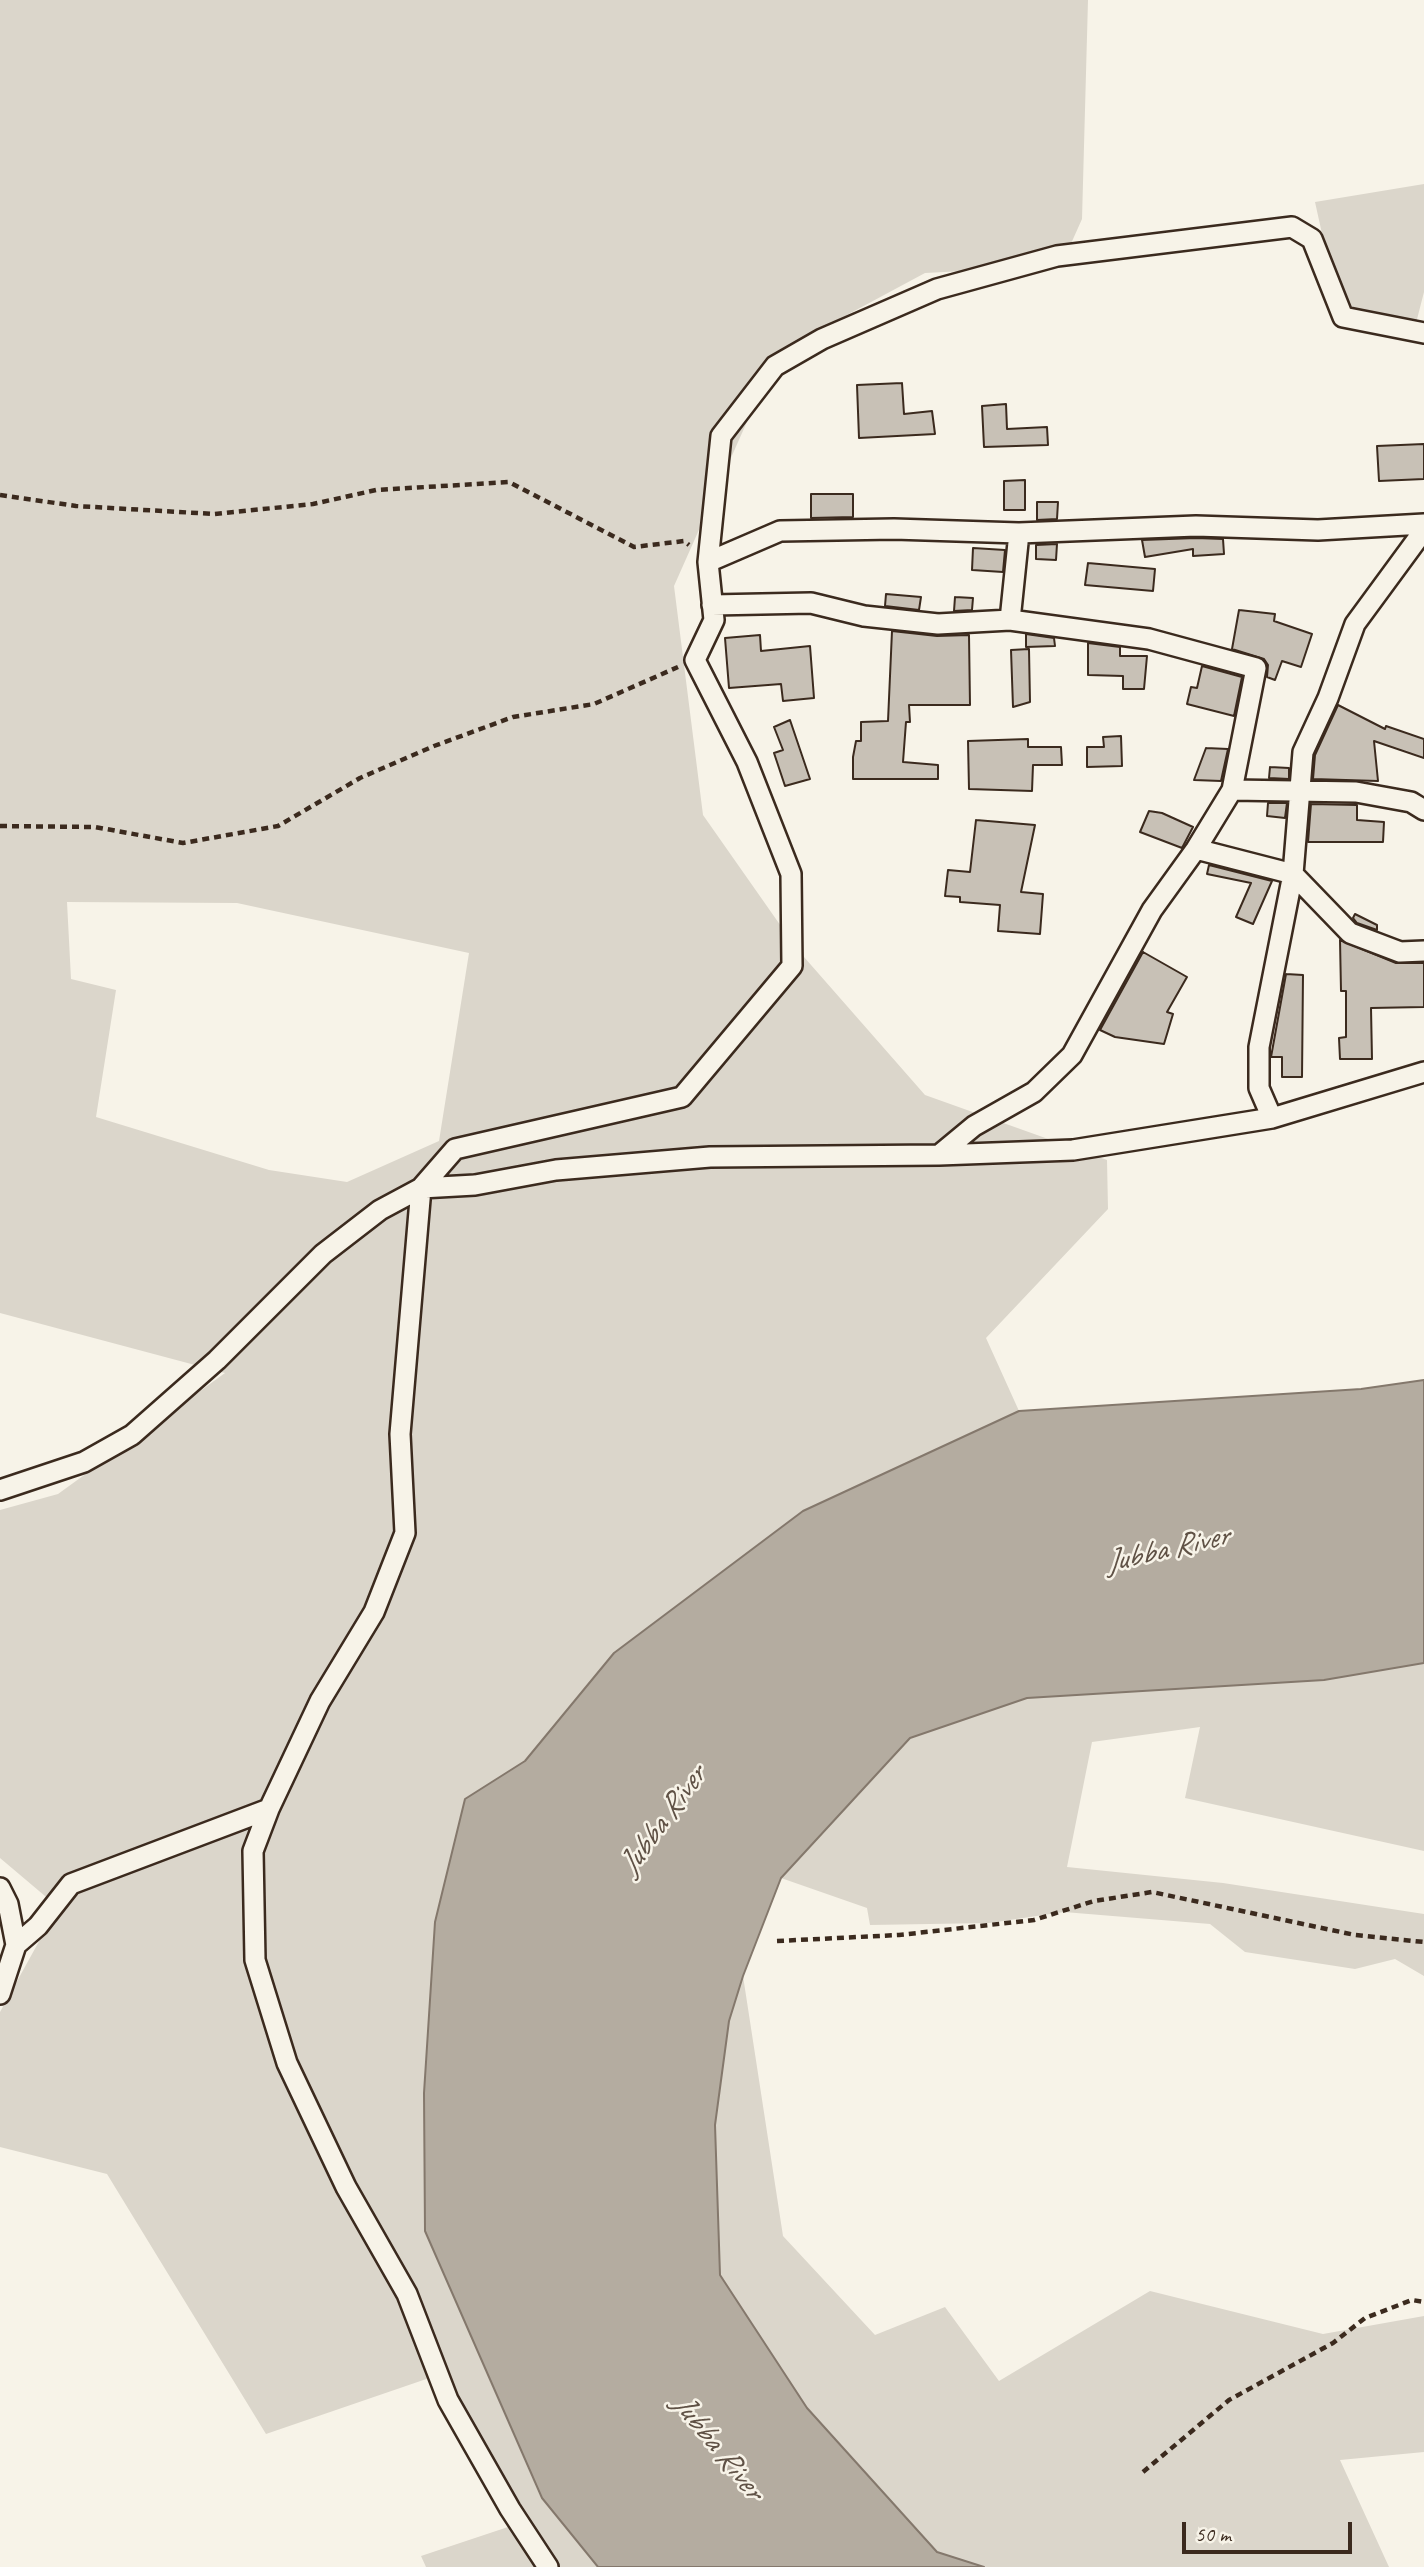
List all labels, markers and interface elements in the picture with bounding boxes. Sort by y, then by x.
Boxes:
water label: Jubba River [1102,1517,1232,1583]
water label: Jubba River [611,1759,715,1883]
water label: Jubba River [663,2386,771,2508]
scale bar [1186,2508,1356,2552]
text: 50 m [1195,2521,1231,2547]

